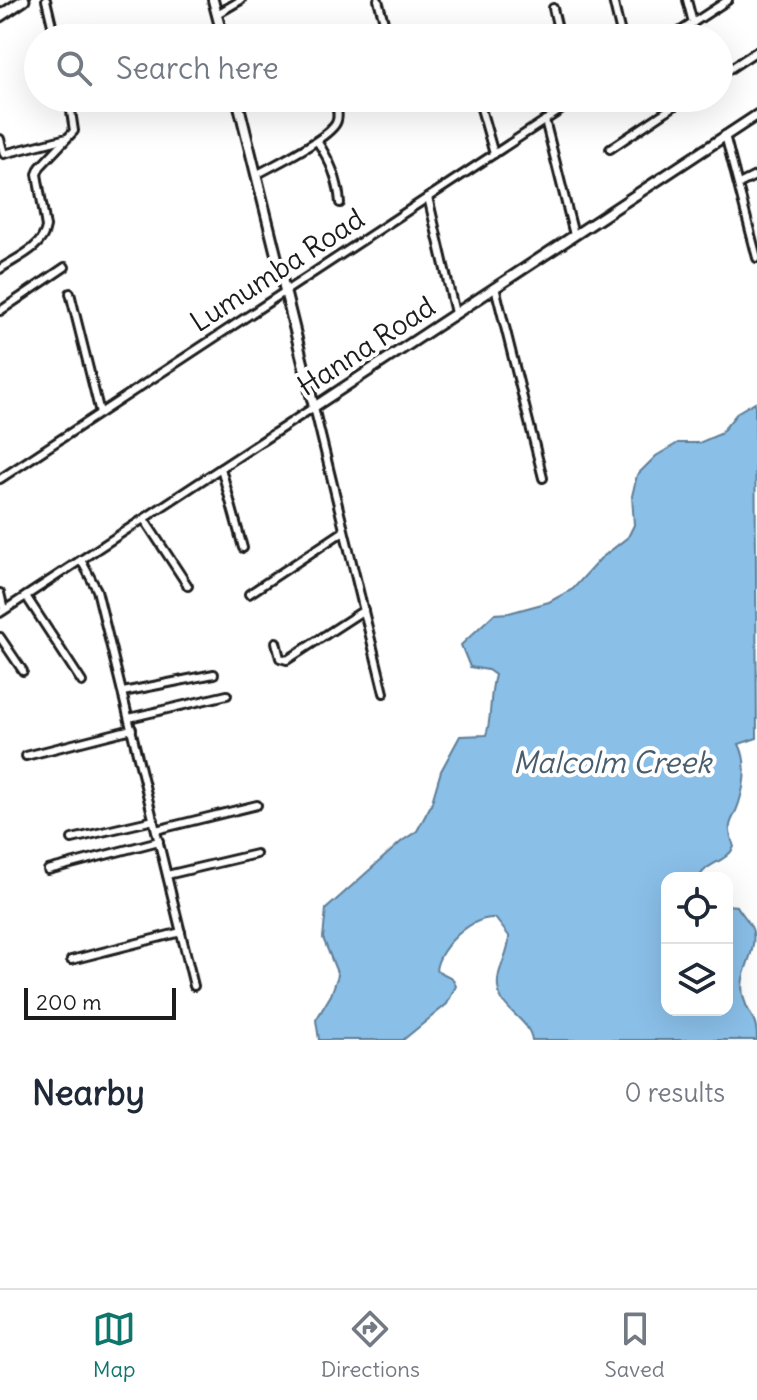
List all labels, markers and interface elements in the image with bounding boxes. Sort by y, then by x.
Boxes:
search box [24,24,733,112]
icon: search [52,46,96,90]
text: Search here [116,49,279,87]
street label: Lumumba Road [183,200,371,340]
street label: Hanna Road [290,288,442,404]
water label: Malcolm Creek [513,743,713,781]
map controls [661,872,733,1016]
button: locate [661,872,733,944]
button: layers [661,944,733,1016]
scale bar [24,984,176,1020]
text: 200 m [36,988,102,1016]
text: Nearby [32,1071,145,1114]
text: 0 results [624,1076,725,1109]
tab: Map [92,1307,136,1383]
tab: Directions [321,1307,420,1383]
tab: Saved [604,1307,665,1383]

